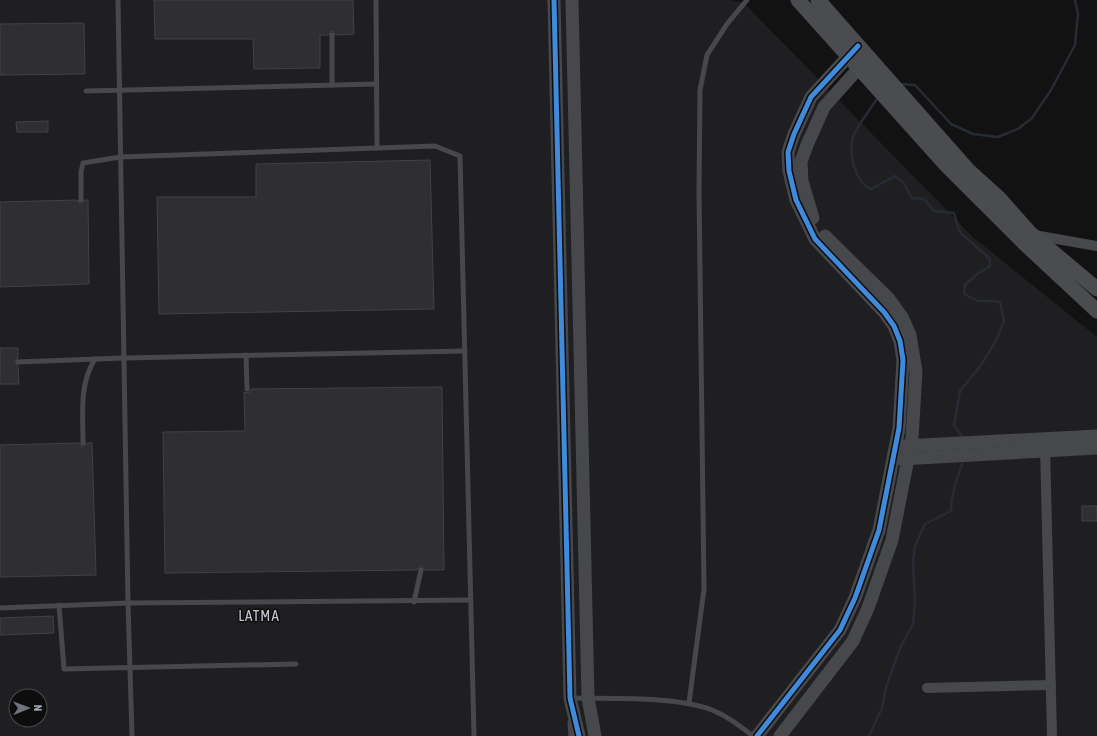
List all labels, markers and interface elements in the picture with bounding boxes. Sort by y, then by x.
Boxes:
district label: LATMA [238,607,280,624]
north arrow [8,688,48,728]
text: N [32,704,44,711]

